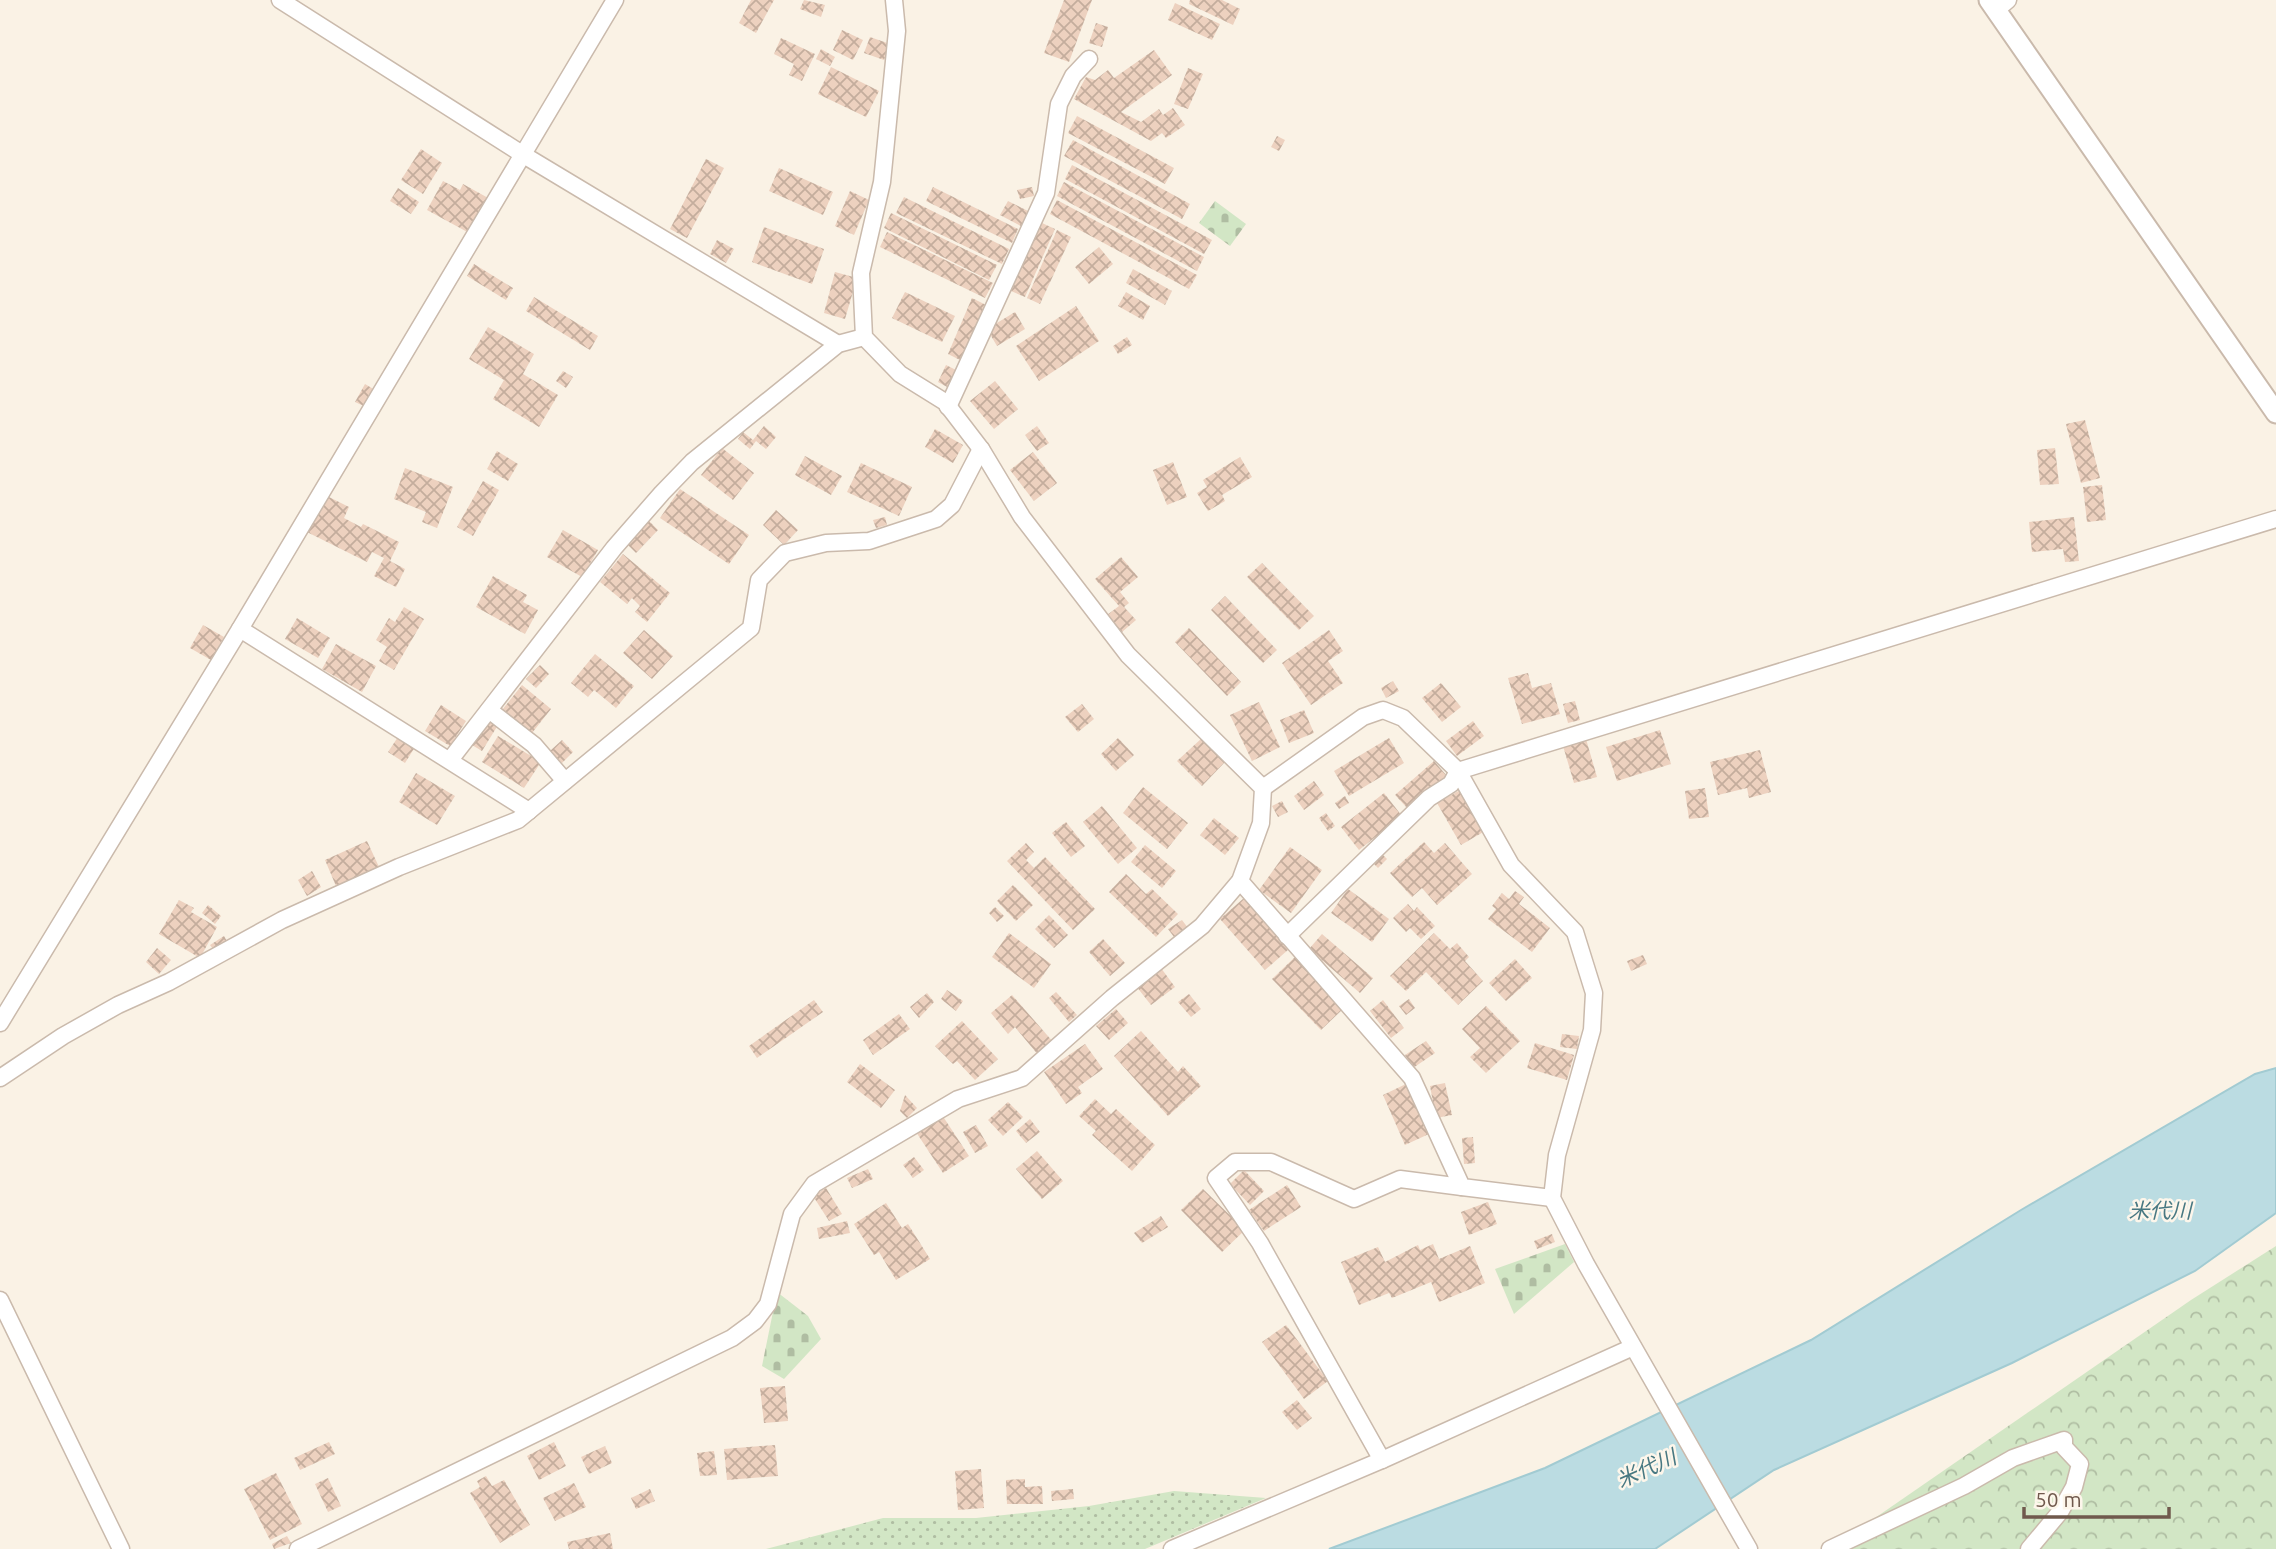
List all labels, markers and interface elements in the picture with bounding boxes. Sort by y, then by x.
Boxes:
water label: 米代川 [2129,1198,2193,1222]
water label: 米代川 [1612,1443,1681,1492]
scale bar [2024,1476,2169,1520]
text: 50 m [2035,1487,2082,1511]

